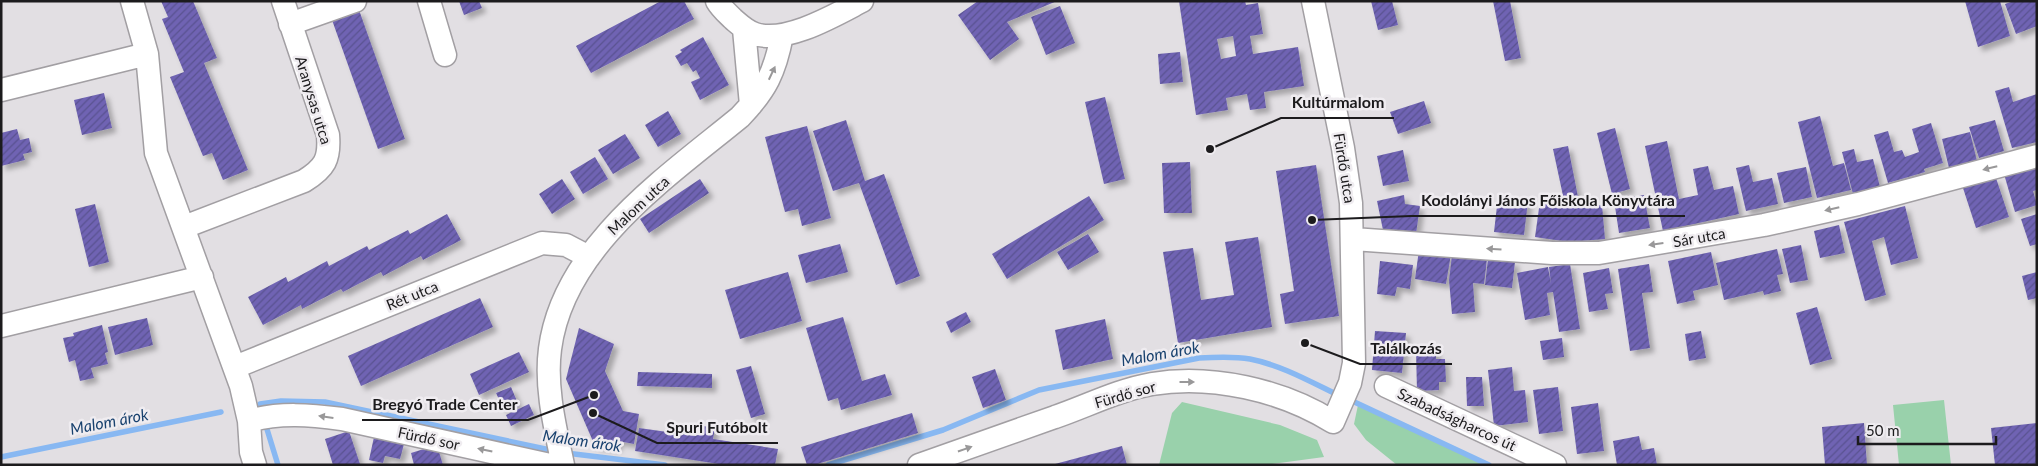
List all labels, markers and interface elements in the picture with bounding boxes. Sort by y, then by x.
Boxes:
street label: Aranysas utca [292,54,336,146]
one-way arrow [768,65,776,80]
callout: Kultúrmalom [1281,87,1394,118]
text: Kultúrmalom [1292,92,1384,111]
street label: Fürdő utca [1331,132,1359,204]
one-way arrow [1982,164,1997,172]
street label: Malom utca [603,172,673,238]
callout: Kodolányi János Főiskola Könyvtára [1411,185,1685,216]
text: Kodolányi János Főiskola Könyvtára [1421,190,1675,209]
one-way arrow [1824,206,1840,214]
street label: Sár utca [1671,224,1727,250]
one-way arrow [1648,241,1664,249]
one-way arrow [1486,244,1502,252]
street label: Rét utca [383,276,441,314]
callout: Találkozás [1360,333,1452,364]
water label: Malom árok [1119,337,1201,369]
text: Találkozás [1370,338,1442,357]
street label: Fürdő sor [1092,377,1158,411]
one-way arrow [1179,378,1195,386]
street label: Szabadságharcos út [1395,384,1520,455]
callout: Bregyó Trade Center [362,389,528,420]
text: Bregyó Trade Center [372,394,518,413]
water label: Malom árok [68,404,150,438]
callout: Spuri Futóbolt [657,412,778,443]
one-way arrow [318,413,334,421]
scale bar [1858,414,1996,446]
text: Spuri Futóbolt [666,417,768,436]
text: 50 m [1866,421,1900,439]
street label: Fürdő sor [396,423,462,453]
water label: Malom árok [541,425,623,455]
one-way arrow [958,445,973,452]
one-way arrow [476,446,492,454]

